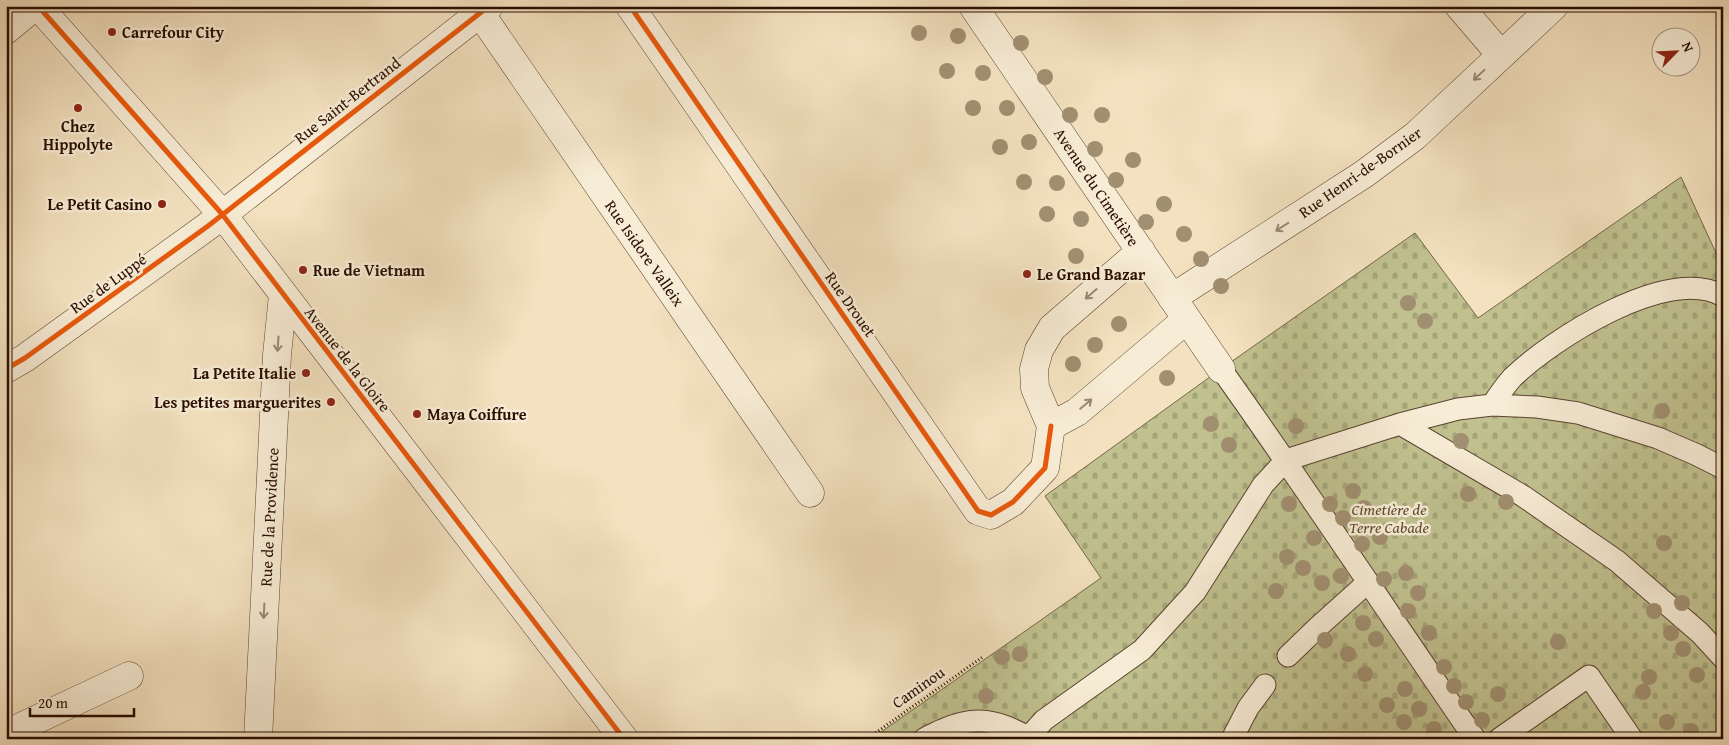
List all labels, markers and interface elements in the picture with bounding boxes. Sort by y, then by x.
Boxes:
place label: Carrefour City [122,20,225,44]
marker: Carrefour City [106,26,118,38]
north arrow [1652,28,1702,78]
text: N [1677,38,1699,56]
street label: Rue Saint-Bertrand [289,50,406,149]
one-way arrow [1473,69,1486,81]
marker: Chez Hippolyte [72,102,84,114]
place label: Chez Hippolyte [43,114,113,156]
street label: Rue Henri-de-Bornier [1294,120,1427,224]
street label: Avenue du Cimetière [1048,123,1146,251]
place label: Le Petit Casino [47,192,152,216]
street label: Rue Isidore Valleix [599,195,691,312]
marker: Le Petit Casino [156,198,168,210]
one-way arrow [1275,222,1289,232]
street label: Rue de Luppé [65,247,151,319]
place label: Rue de Vietnam [313,258,425,282]
place label: Le Grand Bazar [1037,262,1146,286]
marker: Rue de Vietnam [297,264,309,276]
street label: Rue Drouet [820,266,883,342]
marker: Le Grand Bazar [1021,268,1033,280]
one-way arrow [1084,289,1097,300]
street label: Avenue de la Gloire [299,301,397,417]
one-way arrow [273,336,283,352]
place label: La Petite Italie [193,361,296,385]
marker: La Petite Italie [300,367,312,379]
place label: Les petites marguerites [154,390,321,414]
marker: Les petites marguerites [325,396,337,408]
one-way arrow [1079,399,1092,410]
place label: Maya Coiffure [427,402,527,426]
marker: Maya Coiffure [411,408,423,420]
street label: Rue de la Providence [253,447,285,587]
park label: Cimetière de Terre Cabade [1349,497,1430,539]
one-way arrow [259,603,268,619]
street label: Caminou [887,660,950,714]
scale bar [30,685,134,717]
text: 20 m [38,692,69,713]

